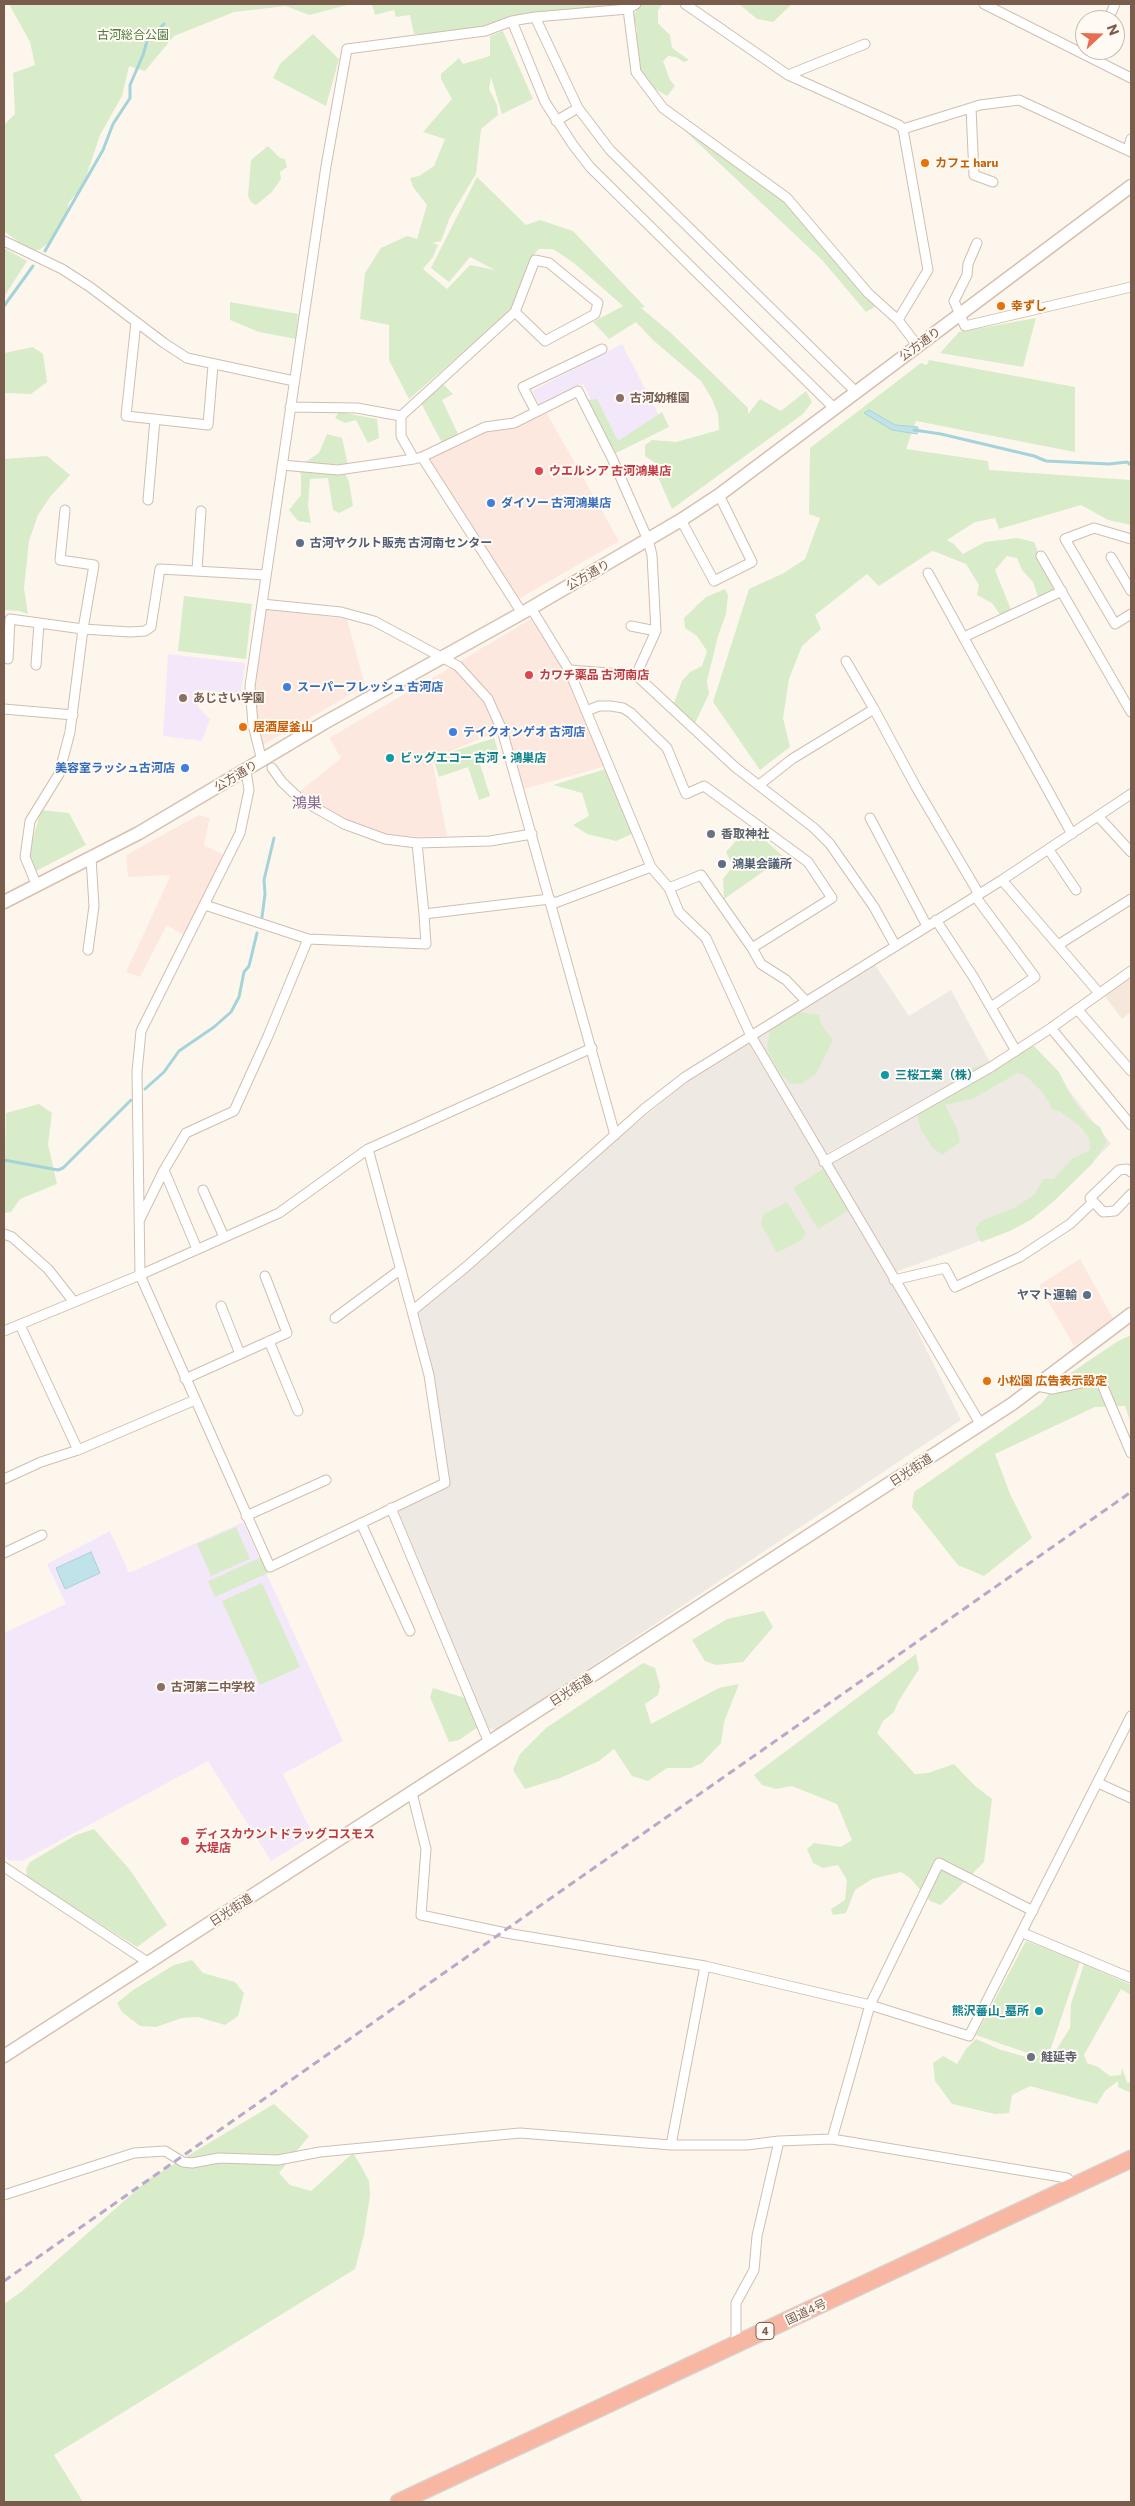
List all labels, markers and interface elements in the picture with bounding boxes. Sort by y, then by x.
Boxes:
north arrow [1075,10,1125,60]
text: N [1104,22,1123,38]
park label: 古河総合公園 [97,28,169,42]
place label: カフェ haru [935,156,998,170]
marker: カフェ haru [919,157,931,169]
place label: 幸ずし [1011,299,1047,313]
marker: 幸ずし [995,300,1007,312]
street label: 公方通り [896,324,944,364]
place label: 古河幼稚園 [630,391,690,405]
marker: 古河幼稚園 [614,392,626,404]
place label: ウエルシア 古河鴻巣店 [549,464,671,478]
marker: ウエルシア 古河鴻巣店 [533,465,545,477]
place label: ダイソー 古河鴻巣店 [501,496,611,510]
marker: ダイソー 古河鴻巣店 [485,497,497,509]
place label: 古河ヤクルト販売 古河南センター [310,536,492,550]
marker: 古河ヤクルト販売 古河南センター [294,537,306,549]
street label: 公方通り [564,557,612,593]
place label: カワチ薬品 古河南店 [539,668,649,682]
marker: カワチ薬品 古河南店 [523,669,535,681]
place label: スーパーフレッシュ 古河店 [297,680,443,694]
marker: スーパーフレッシュ 古河店 [281,681,293,693]
place label: あじさい学園 [193,691,265,705]
marker: あじさい学園 [177,692,189,704]
place label: 居酒屋釜山 [253,720,313,734]
marker: 居酒屋釜山 [237,721,249,733]
place label: テイクオンゲオ 古河店 [463,725,585,739]
marker: テイクオンゲオ 古河店 [447,726,459,738]
place label: ビッグエコー 古河・鴻巣店 [400,751,546,765]
marker: ビッグエコー 古河・鴻巣店 [384,752,396,764]
street label: 公方通り [212,757,260,795]
place label: 美容室ラッシュ古河店 [55,761,175,775]
marker: 美容室ラッシュ古河店 [179,762,191,774]
district label: 鴻巣 [292,794,322,812]
place label: 香取神社 [721,827,769,841]
marker: 香取神社 [705,828,717,840]
place label: 鴻巣会議所 [732,857,792,871]
marker: 鴻巣会議所 [716,858,728,870]
place label: 三桜工業（株） [895,1068,979,1082]
marker: 三桜工業（株） [879,1069,891,1081]
place label: ヤマト運輸 [1017,1288,1077,1302]
marker: ヤマト運輸 [1081,1289,1093,1301]
place label: 小松園 広告表示設定 [997,1374,1107,1388]
marker: 小松園 広告表示設定 [981,1375,993,1387]
street label: 日光街道 [887,1451,935,1489]
street label: 日光街道 [547,1671,595,1709]
place label: 古河第二中学校 [171,1680,255,1694]
marker: 古河第二中学校 [155,1681,167,1693]
place label: ディスカウントドラッグコスモス 大堤店 [195,1827,375,1855]
marker: ディスカウントドラッグコスモス 大堤店 [179,1835,191,1847]
street label: 日光街道 [207,1891,255,1929]
place label: 熊沢蕃山_墓所 [952,2004,1029,2018]
marker: 熊沢蕃山_墓所 [1033,2005,1045,2017]
place label: 鮭延寺 [1041,2050,1077,2064]
marker: 鮭延寺 [1025,2051,1037,2063]
street label: 国道4号 [783,2296,829,2328]
road number: 4 [756,2322,774,2340]

